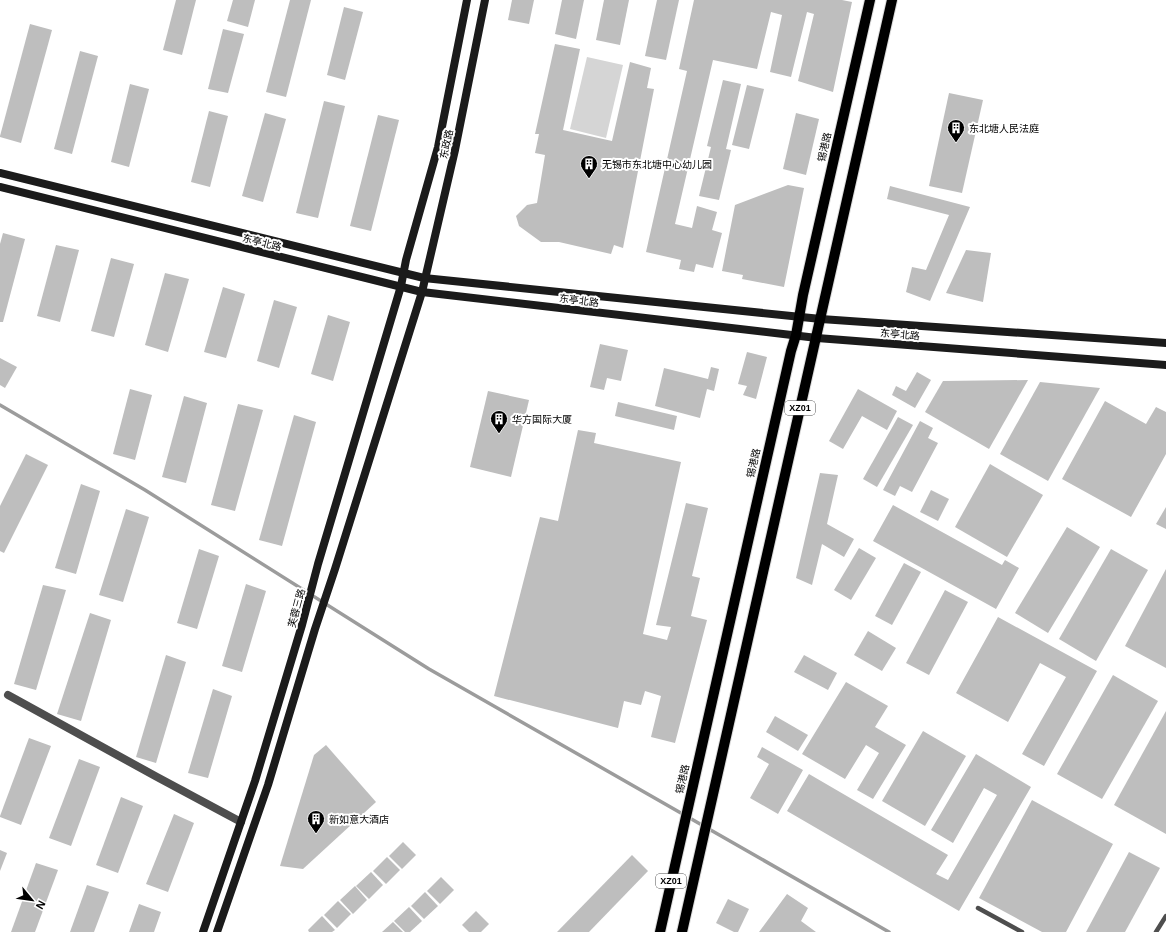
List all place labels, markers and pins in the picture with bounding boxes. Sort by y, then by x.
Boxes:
building icon: 东北塘人民法庭 [946,118,966,143]
place label: 东北塘人民法庭 [969,123,1039,134]
building icon: 无锡市东北塘中心幼儿园 [579,154,599,179]
place label: 无锡市东北塘中心幼儿园 [602,159,712,170]
building icon: 华方国际大厦 [489,409,509,434]
place label: 华方国际大厦 [512,414,572,425]
building icon: 新如意大酒店 [306,809,326,834]
place label: 新如意大酒店 [329,814,389,825]

